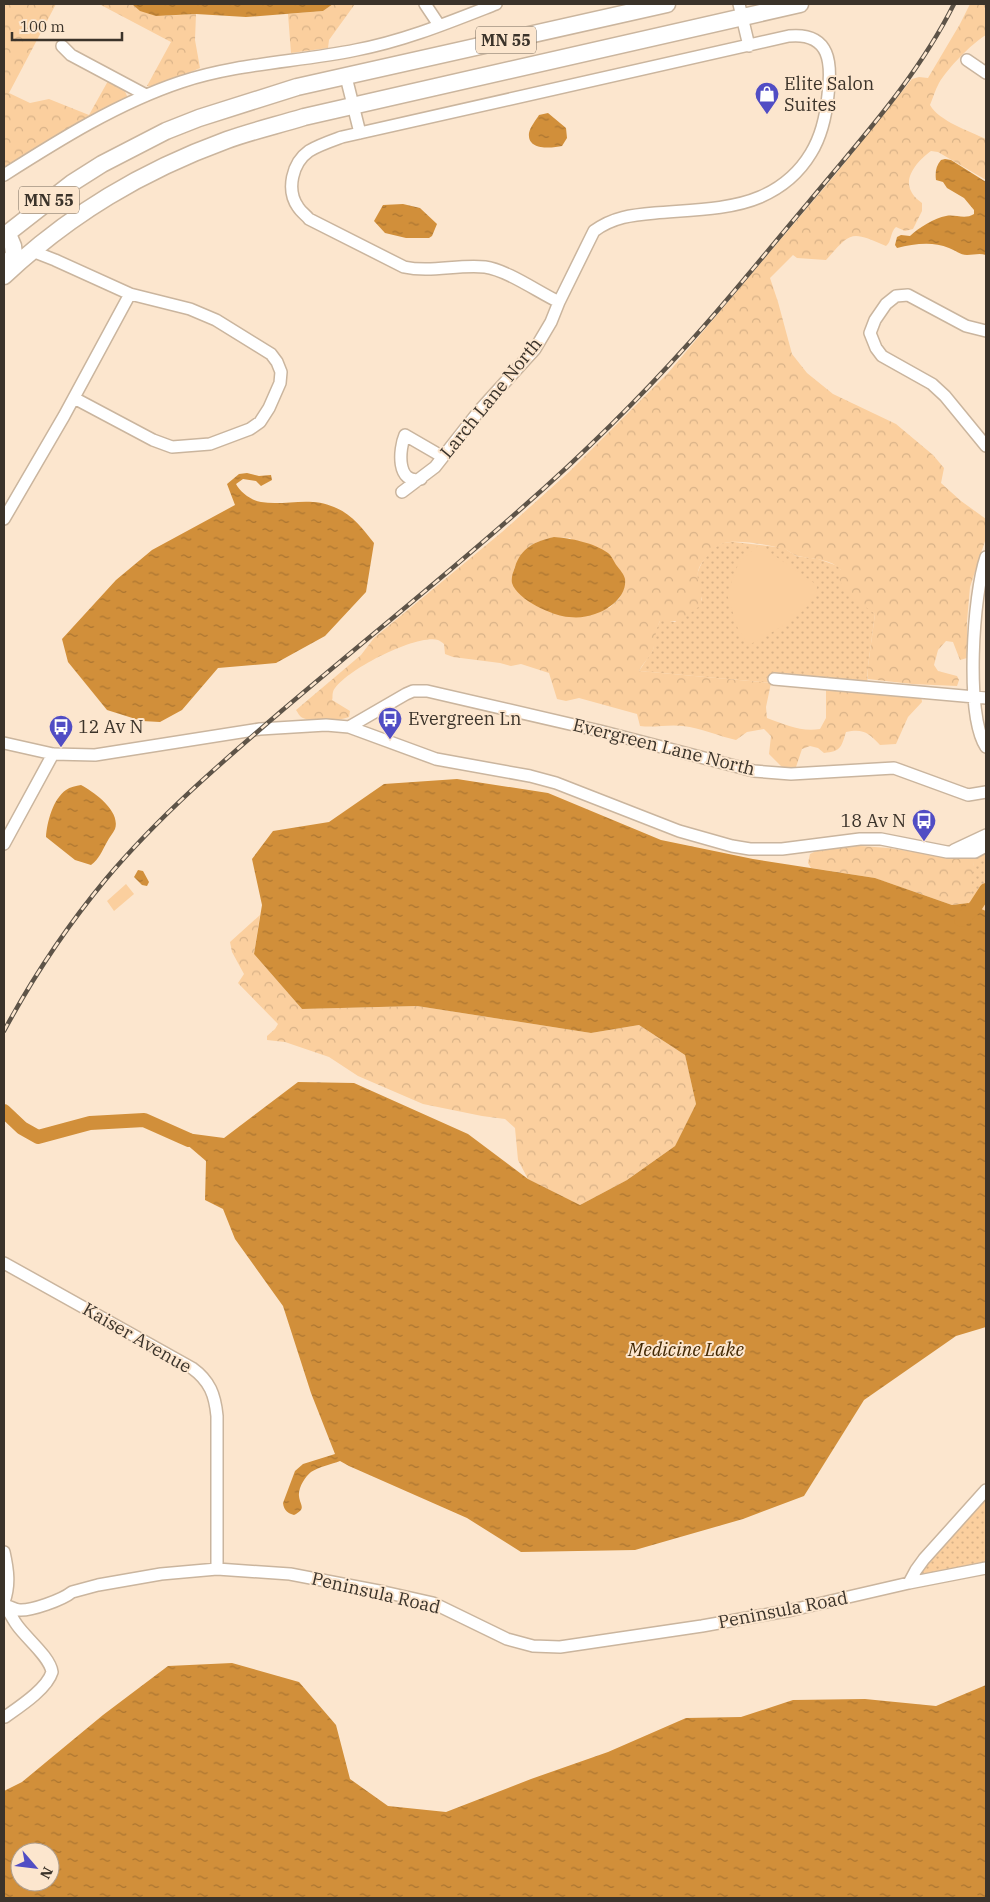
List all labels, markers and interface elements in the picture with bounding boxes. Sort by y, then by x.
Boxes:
scale bar [12,10,122,42]
text: 100 m [20,17,65,36]
road number: MN 55 [476,26,536,54]
place label: Elite Salon Suites [784,72,874,116]
shop icon: Elite Salon Suites [754,81,780,115]
road number: MN 55 [19,186,79,214]
street label: Larch Lane North [435,333,546,463]
bus stop icon: Evergreen Ln [377,706,403,740]
place label: Evergreen Ln [408,707,521,730]
street label: Evergreen Lane North [571,713,758,780]
bus stop icon: 12 Av N [48,714,74,748]
place label: 12 Av N [78,715,143,738]
bus stop icon: 18 Av N [911,808,937,842]
place label: 18 Av N [841,809,906,832]
street label: Kaiser Avenue [79,1297,196,1378]
water label: Medicine Lake [627,1337,744,1361]
street label: Peninsula Road [309,1567,443,1619]
street label: Peninsula Road [716,1586,850,1633]
north arrow [10,1842,60,1892]
text: N [36,1864,57,1882]

